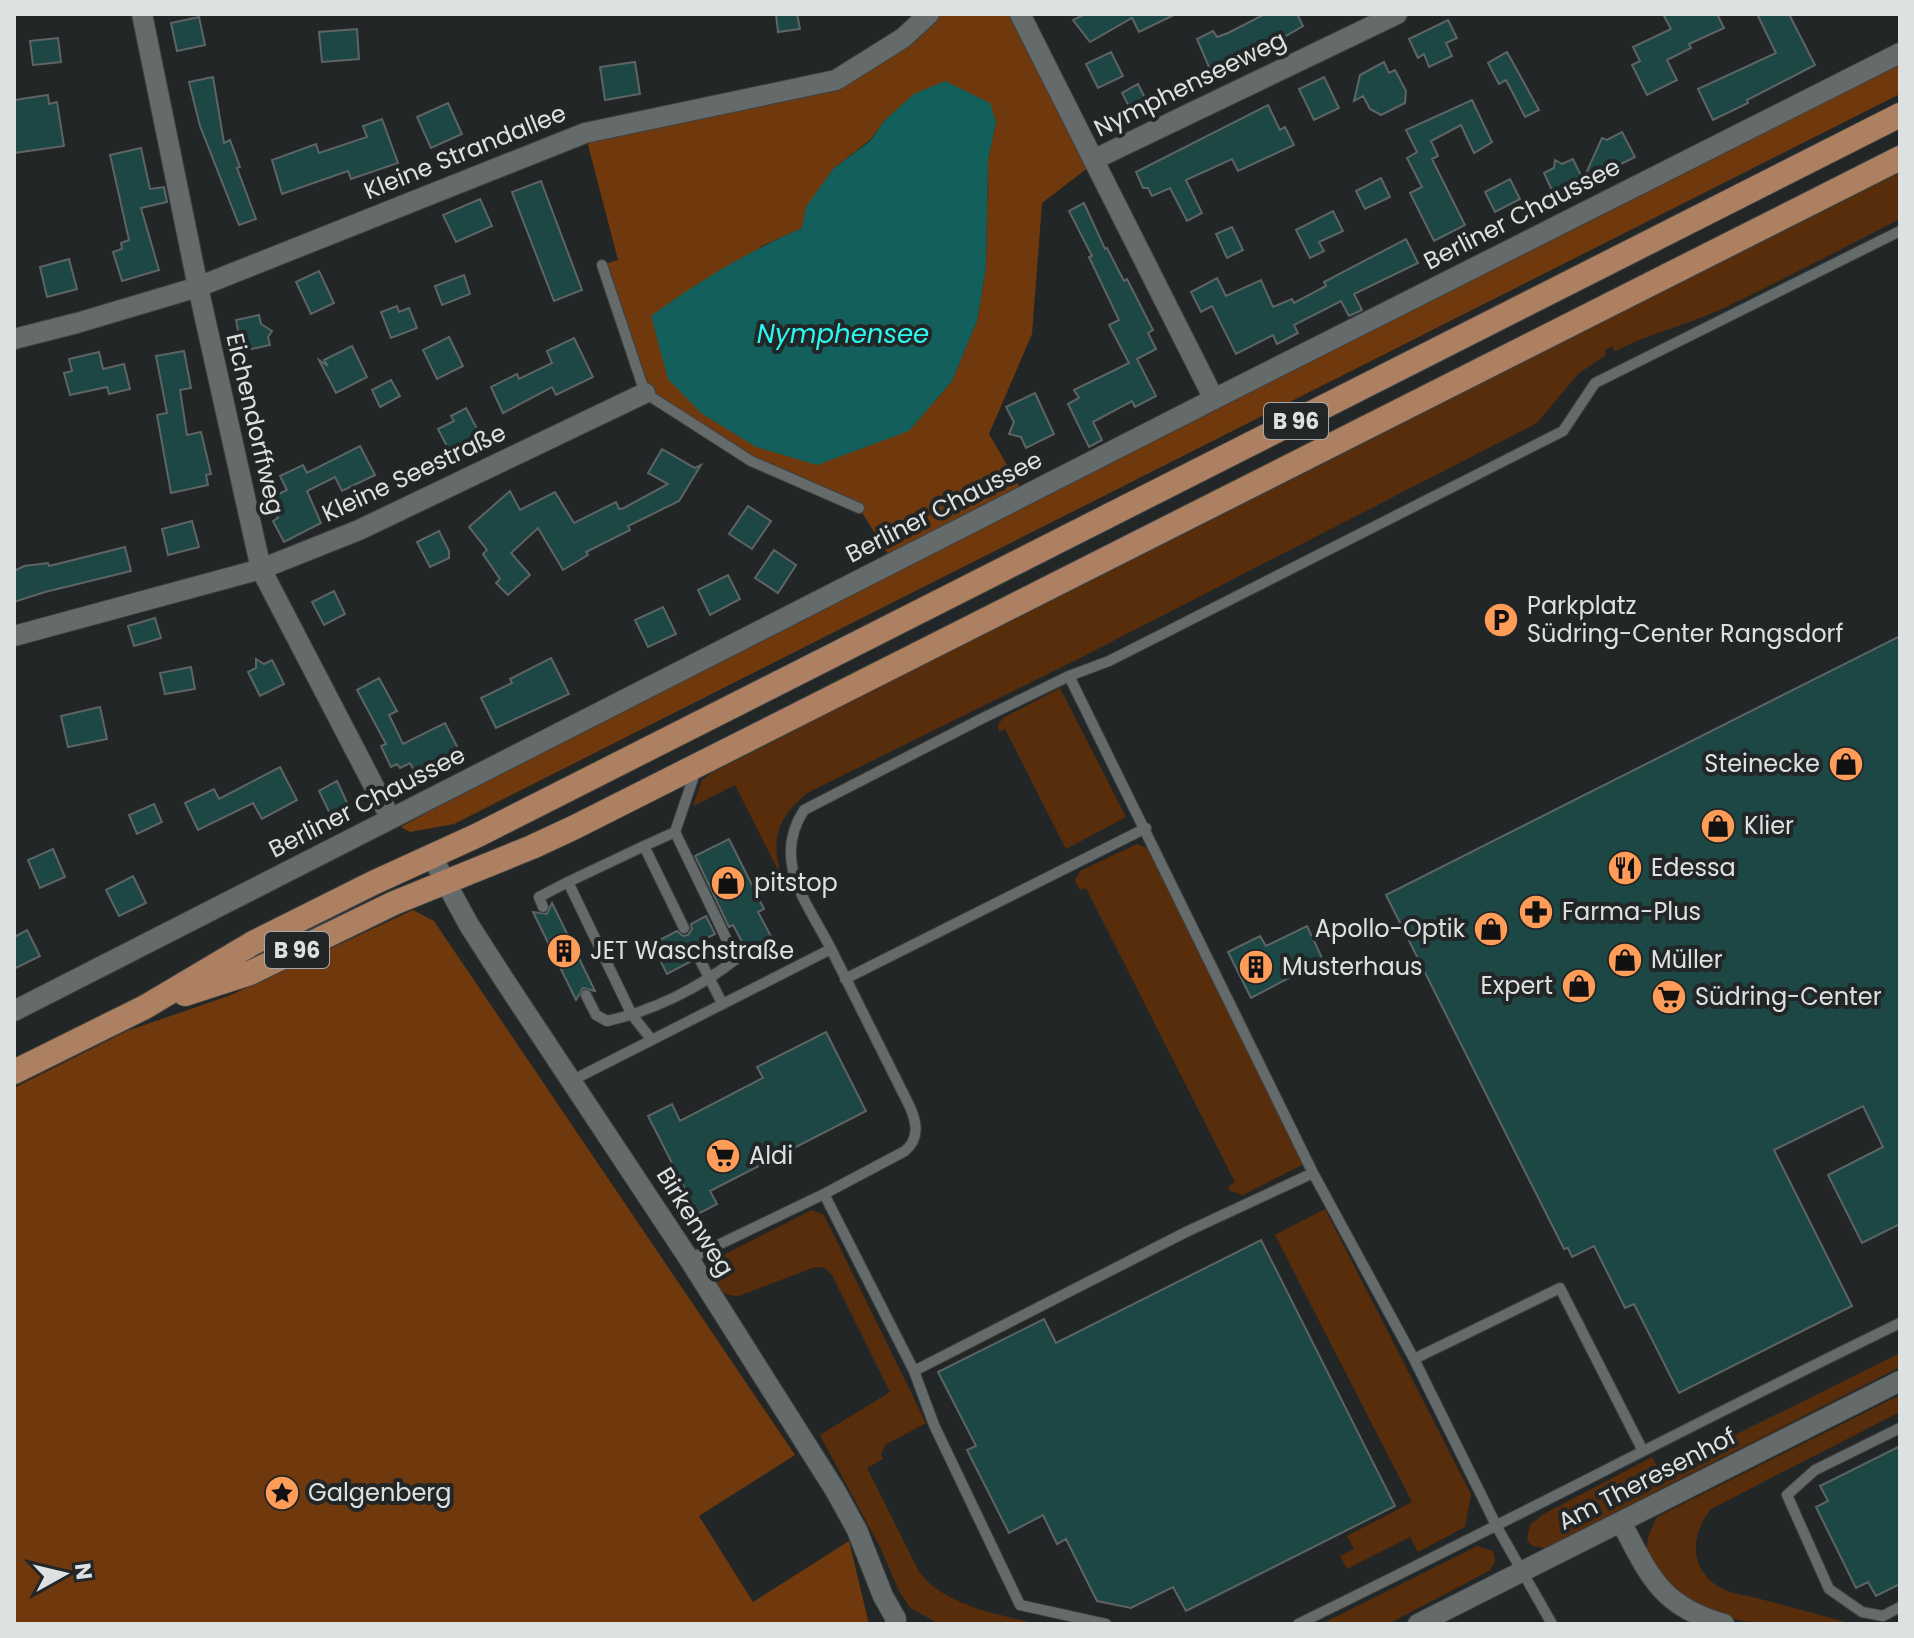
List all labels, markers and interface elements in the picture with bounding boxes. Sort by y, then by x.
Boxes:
street label: Nymphenseeweg [1088,23,1291,144]
street label: Kleine Strandallee [359,96,571,207]
street label: Berliner Chaussee [1418,150,1626,277]
water label: Nymphensee [757,316,929,352]
street label: Eichendorffweg [219,330,292,518]
road number: B 96 [1264,403,1328,439]
street label: Kleine Seestraße [317,415,511,530]
street label: Berliner Chaussee [840,443,1048,570]
place label: Parkplatz Südring-Center Rangsdorf [1527,589,1844,650]
parking icon: Parkplatz Südring-Center Rangsdorf [1482,601,1520,639]
street label: Berliner Chaussee [263,738,471,865]
shop icon: Steinecke [1827,745,1865,783]
place label: Steinecke [1704,747,1820,780]
shop icon: Klier [1699,807,1737,845]
place label: Klier [1744,809,1794,842]
restaurant icon: Edessa [1606,849,1644,887]
place label: Edessa [1651,851,1736,884]
shop icon: pitstop [709,864,747,902]
place label: pitstop [754,866,838,899]
pharmacy icon: Farma-Plus [1517,893,1555,931]
place label: Farma-Plus [1562,895,1701,928]
shop icon: Apollo-Optik [1472,910,1510,948]
place label: Apollo-Optik [1315,912,1466,945]
road number: B 96 [265,932,329,968]
building icon: JET Waschstraße [545,932,583,970]
place label: JET Waschstraße [590,934,794,967]
shop icon: Müller [1606,941,1644,979]
place label: Müller [1651,943,1723,976]
building icon: Musterhaus [1237,948,1275,986]
place label: Musterhaus [1282,950,1423,983]
shop icon: Expert [1560,967,1598,1005]
place label: Expert [1480,969,1553,1002]
supermarket icon: Südring-Center [1650,978,1688,1016]
place label: Südring-Center [1695,980,1882,1013]
supermarket icon: Aldi [704,1137,742,1175]
place label: Aldi [749,1139,793,1172]
street label: Birkenweg [649,1161,742,1283]
street label: Am Theresenhof [1552,1419,1742,1538]
place icon: Galgenberg [263,1474,301,1512]
place label: Galgenberg [308,1476,452,1509]
north arrow [24,1534,104,1614]
text: N [67,1561,100,1582]

